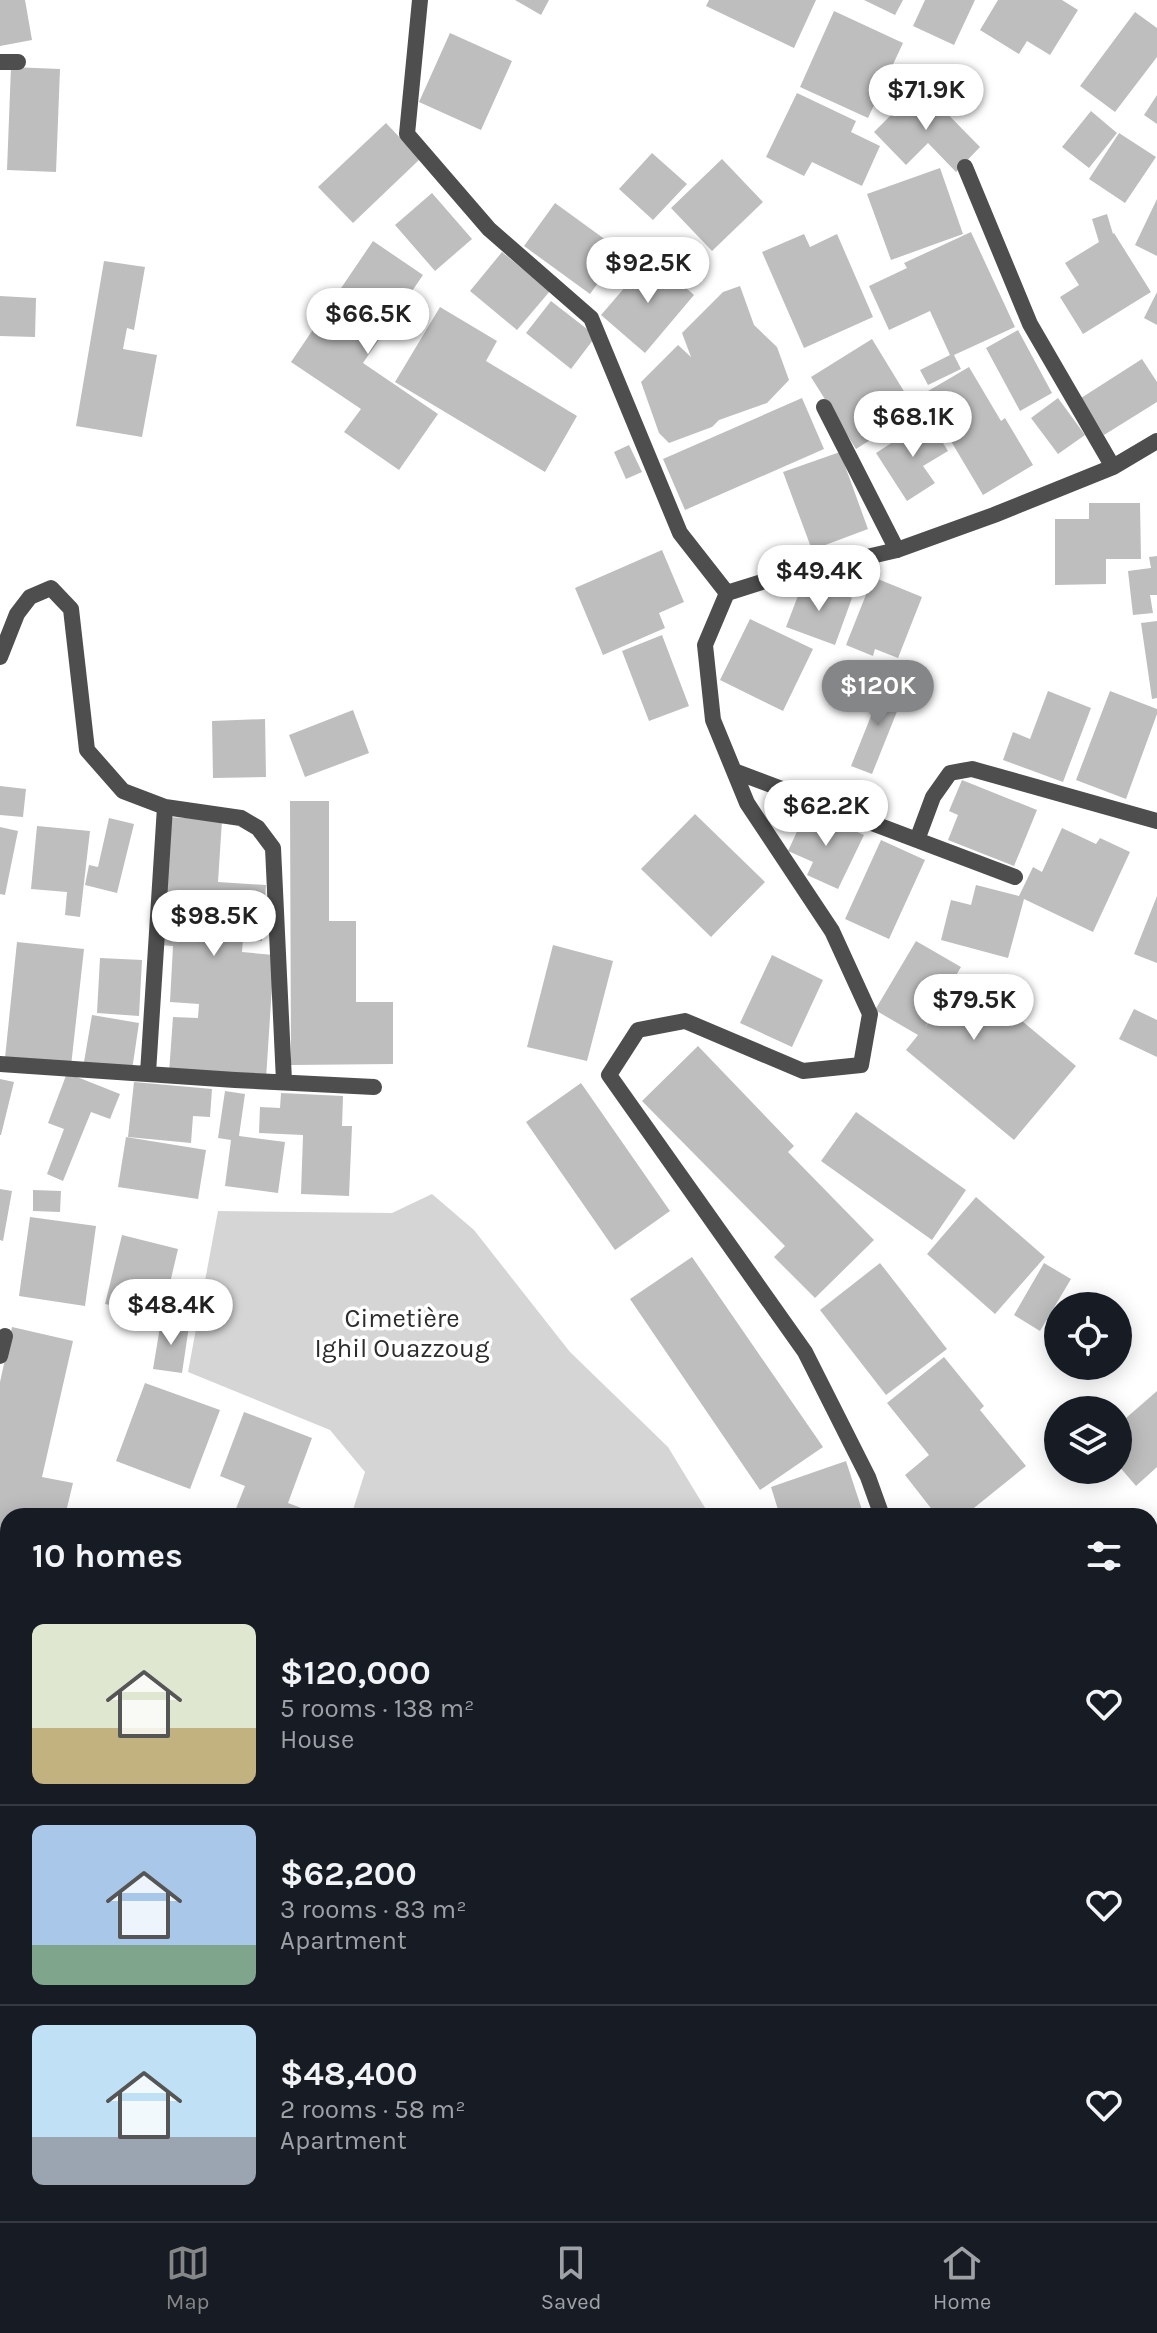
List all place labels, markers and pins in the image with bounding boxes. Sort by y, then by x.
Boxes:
pin: $71.9K [861,64,991,132]
pin: $92.5K [583,237,713,305]
pin: $66.5K [303,288,433,356]
pin: $68.1K [848,391,978,459]
pin: $49.4K [754,545,884,613]
pin: $120K [822,660,934,728]
pin: $62.2K [761,780,891,848]
pin: $98.5K [149,890,279,958]
pin: $79.5K [909,974,1039,1042]
pin: $48.4K [106,1279,236,1347]

